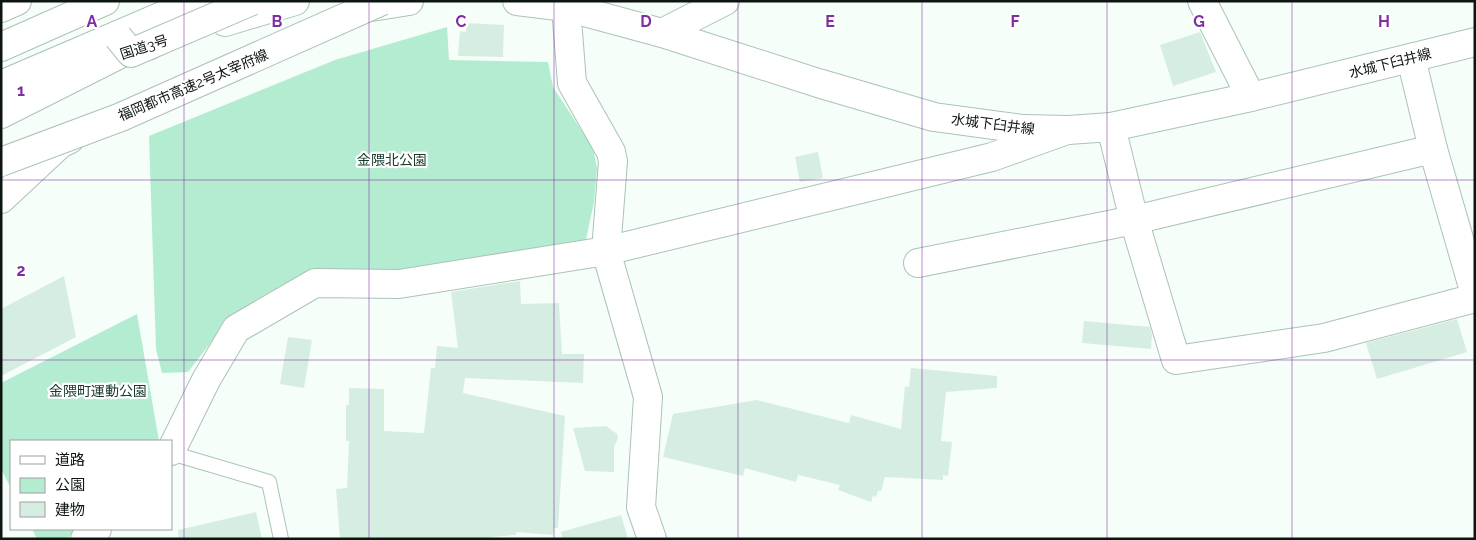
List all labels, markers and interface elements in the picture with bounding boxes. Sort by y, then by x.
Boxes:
text: A [87,12,98,31]
text: B [272,12,283,31]
text: C [456,12,467,31]
text: D [640,12,652,31]
text: E [825,12,835,31]
text: F [1010,12,1020,31]
text: G [1193,12,1205,31]
text: H [1378,12,1390,31]
street label: 国道3号 [118,32,170,62]
street label: 水城下臼井線 [1347,45,1433,81]
street label: 福岡都市高速2号太宰府線 [116,46,270,124]
text: 1 [17,81,25,100]
street label: 水城下臼井線 [950,111,1036,137]
park label: 金隈北公園 [357,152,427,168]
text: 2 [16,261,26,280]
park label: 金隈町運動公園 [49,383,147,399]
legend [10,440,172,530]
text: 道路 [55,451,85,469]
text: 公園 [55,476,85,494]
text: 建物 [55,501,85,519]

